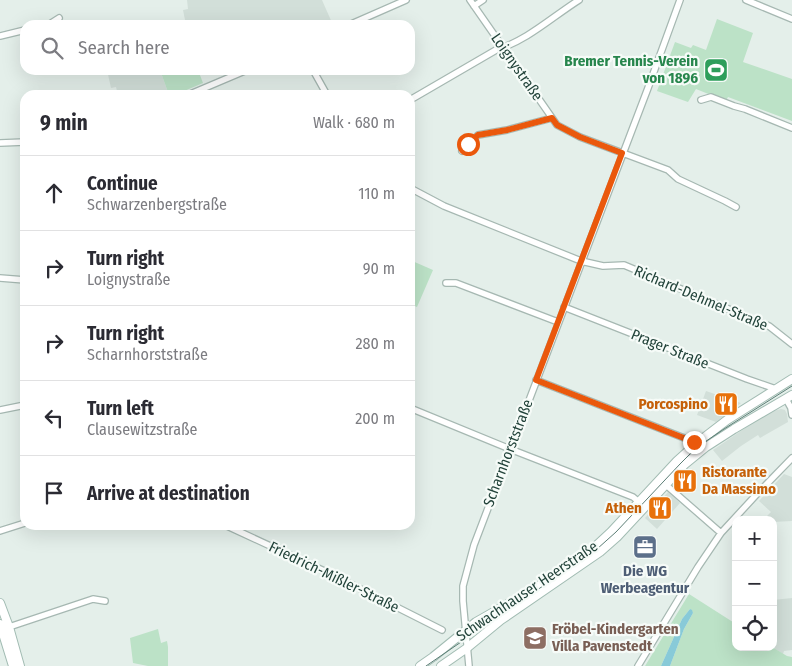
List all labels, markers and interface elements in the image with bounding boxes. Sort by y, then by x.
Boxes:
search box [20,20,415,75]
street label: Loignystraße [487,30,547,104]
icon: search [38,34,66,62]
text: Search here [78,36,170,59]
place label: Bremer Tennis-Verein von 1896 [564,52,698,87]
sports icon: Bremer Tennis-Verein von 1896 [703,57,729,83]
text: 9 min [40,110,88,136]
text: Walk · 680 m [313,113,395,132]
route start [457,133,480,156]
text: Continue [87,172,158,195]
icon: ahead [40,179,68,207]
text: 110 m [358,184,395,203]
text: Schwarzenbergstraße [87,195,227,214]
text: Turn right [87,247,164,270]
icon: right [40,254,68,282]
text: 90 m [363,259,395,278]
street label: Richard-Dehmel-Straße [631,262,771,334]
text: Loignystraße [87,270,171,289]
text: Turn right [87,322,164,345]
street label: Prager Straße [628,325,712,373]
icon: right [40,329,68,357]
text: 280 m [356,334,395,353]
text: Scharnhorststraße [87,345,208,364]
restaurant icon: Porcospino [713,391,739,417]
place label: Porcospino [638,395,708,413]
text: Turn left [87,397,154,420]
street label: Scharnhorststraße [479,397,537,509]
icon: left [40,404,68,432]
text: 200 m [355,409,395,428]
text: Clausewitzstraße [87,420,198,439]
route end [683,431,706,454]
place label: Ristorante Da Massimo [702,463,776,498]
restaurant icon: Ristorante Da Massimo [672,468,698,494]
icon: arrive [40,479,68,507]
text: Arrive at destination [87,482,250,505]
restaurant icon: Athen [647,495,673,521]
place label: Athen [604,499,642,517]
map controls [732,516,777,651]
button: + [732,516,777,561]
office icon: Die WG Werbeagentur [632,534,658,560]
street label: Schwachhauser Heerstraße [453,537,601,645]
street label: Friedrich-Mißler-Straße [266,538,402,616]
button: − [732,561,777,606]
place label: Die WG Werbeagentur [601,562,690,597]
button: locate [732,606,777,651]
place label: Fröbel-Kindergarten Villa Pavenstedt [551,620,679,655]
school or university icon: Fröbel-Kindergarten Villa Pavenstedt [522,625,548,651]

